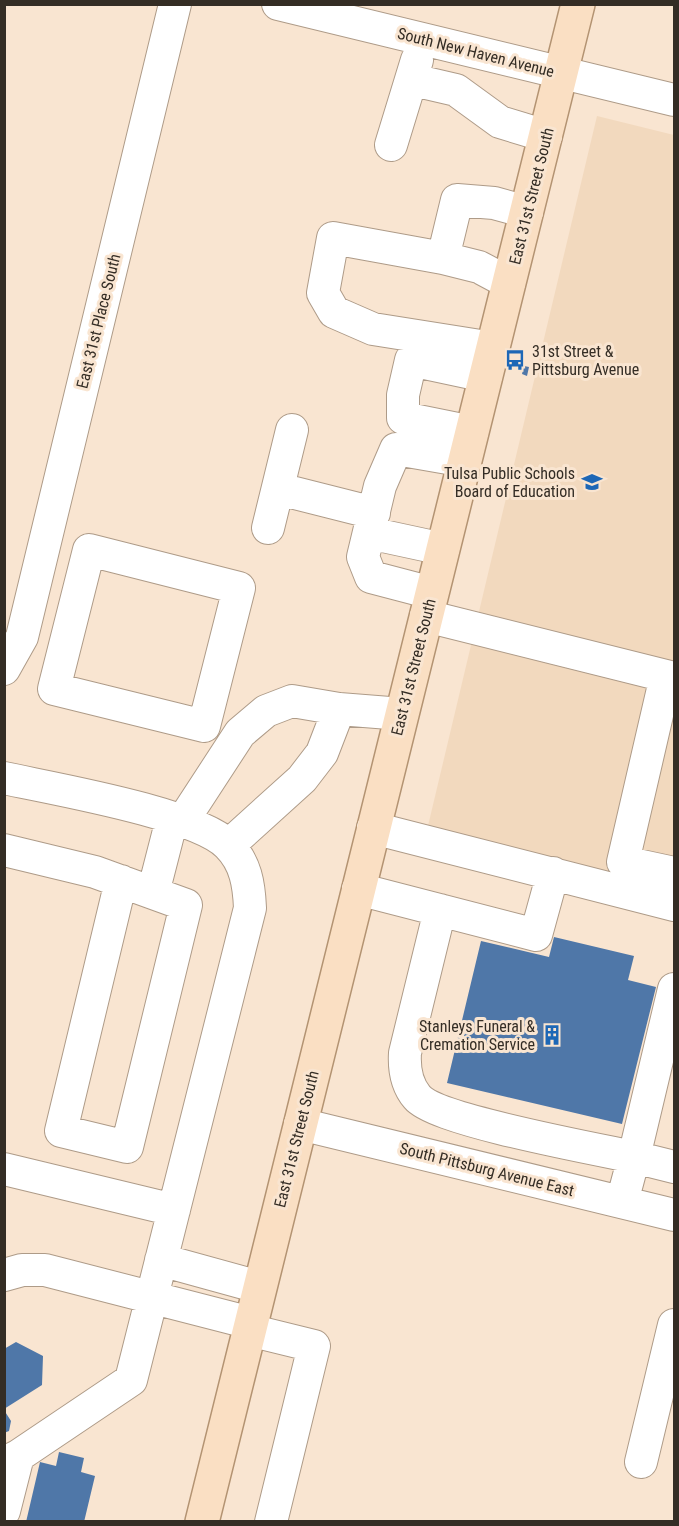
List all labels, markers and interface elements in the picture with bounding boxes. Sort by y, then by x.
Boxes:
street label: South New Haven Avenue [396,24,556,81]
street label: East 31st Street South [505,126,558,267]
street label: East 31st Place South [73,252,124,390]
place label: 31st Street & Pittsburg Avenue [532,342,639,379]
bus stop icon: 31st Street & Pittsburg Avenue [503,348,527,372]
place label: Tulsa Public Schools Board of Education [444,464,575,501]
school or university icon: Tulsa Public Schools Board of Education [580,470,604,494]
street label: East 31st Street South [387,597,440,738]
place label: Stanleys Funeral & Cremation Service [419,1017,535,1054]
building icon: Stanleys Funeral & Cremation Service [540,1023,564,1047]
street label: East 31st Street South [270,1069,323,1210]
street label: South Pittsburg Avenue East [398,1139,576,1200]

